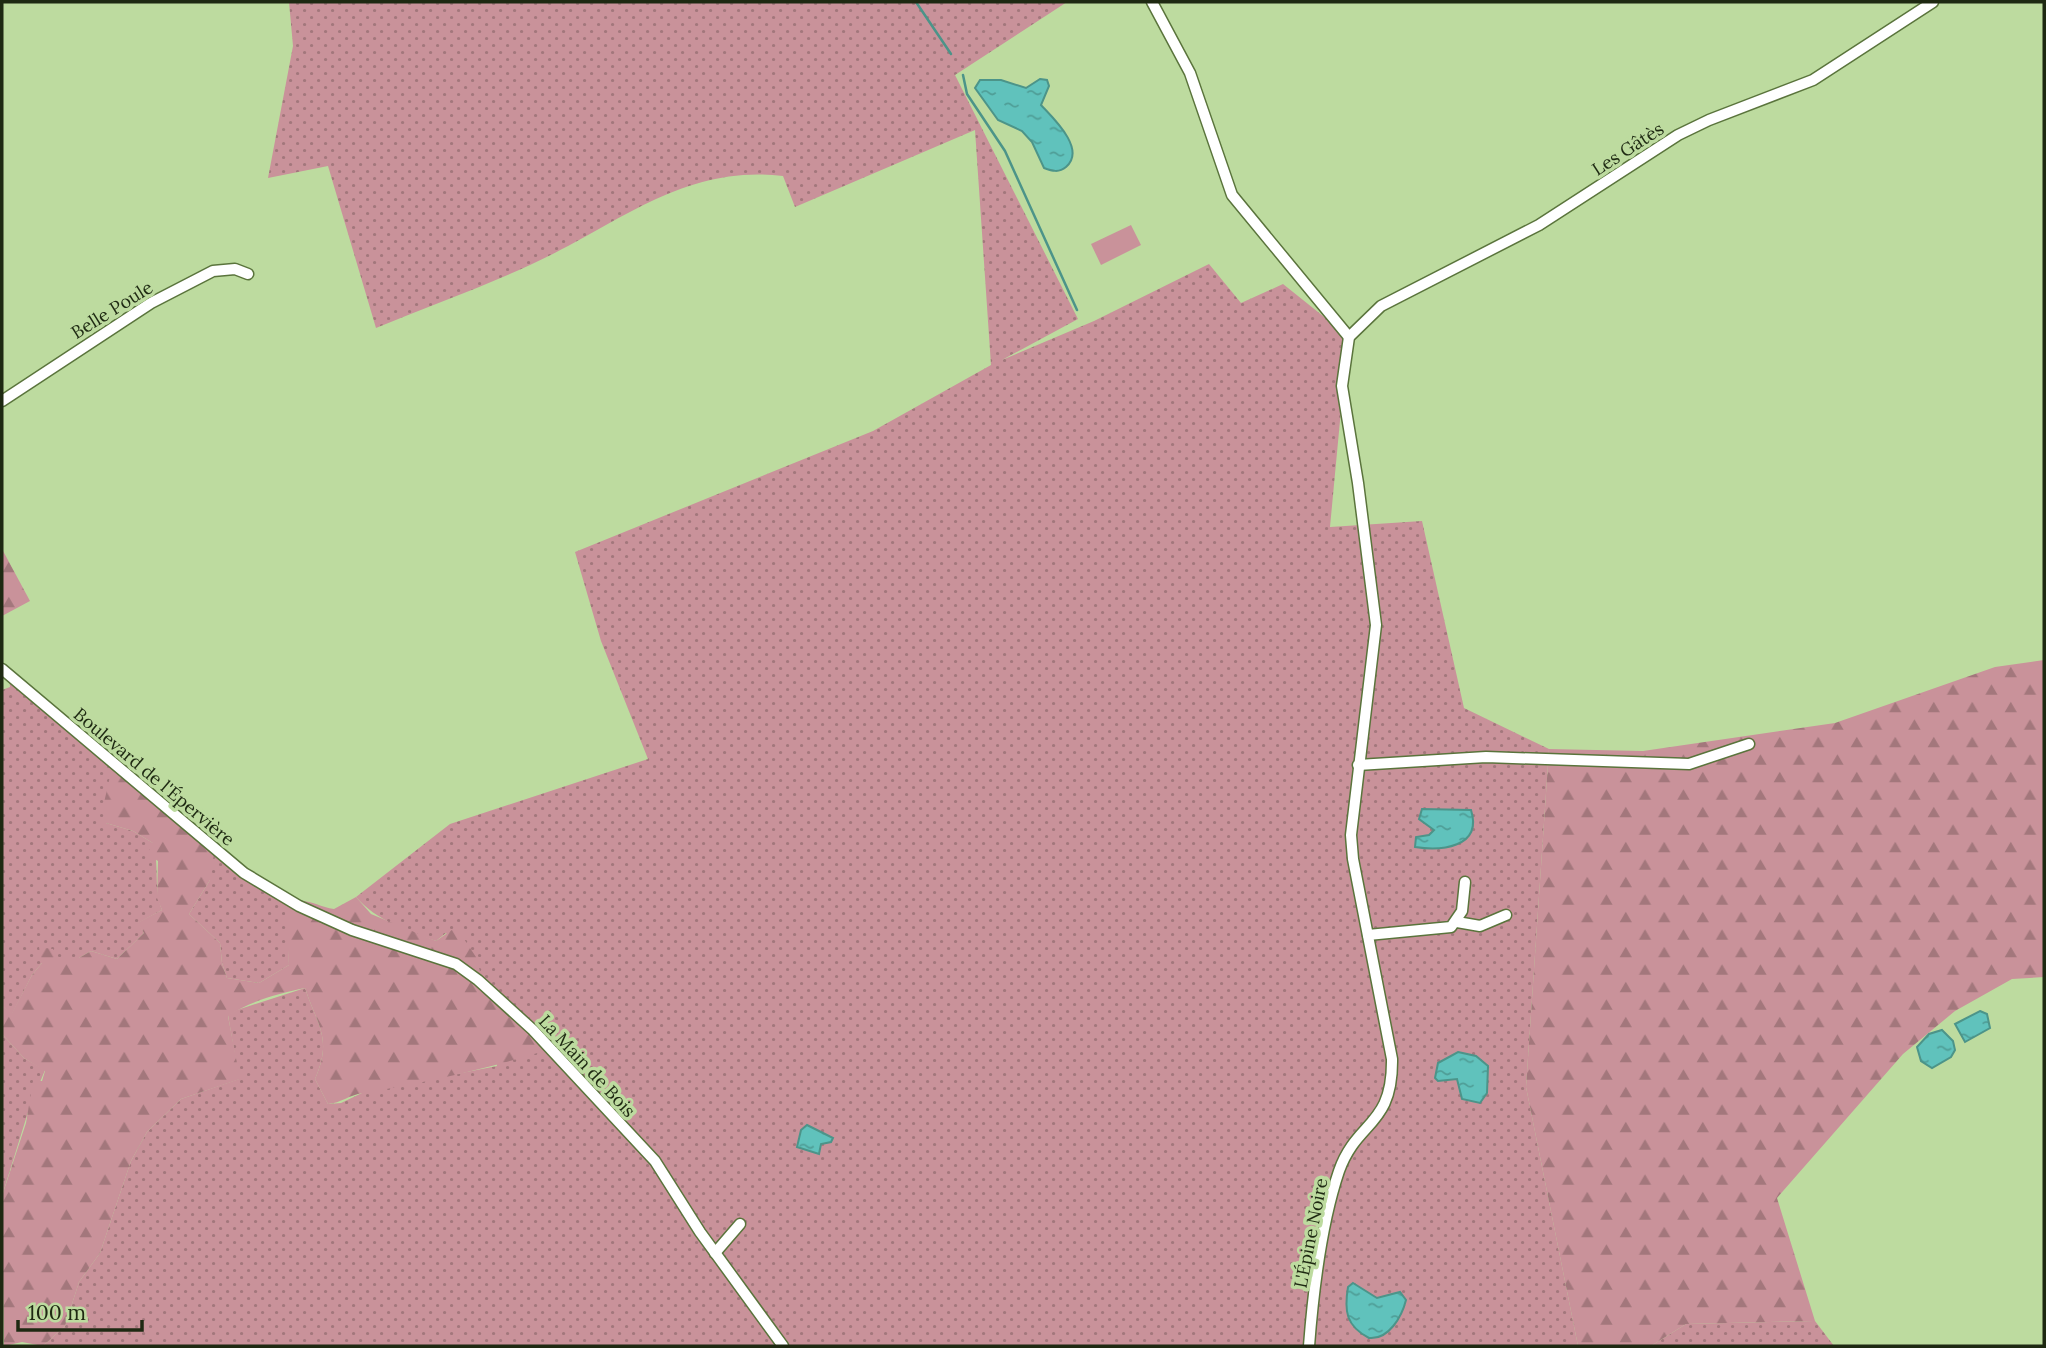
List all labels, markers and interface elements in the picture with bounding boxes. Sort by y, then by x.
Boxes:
street label: Les Gâtès [1587,117,1668,180]
street label: Belle Poule [67,275,157,344]
street label: Boulevard de l'Épervière [69,703,240,851]
street label: La Main de Bois [534,1010,641,1122]
street label: L'Épine Noire [1289,1176,1332,1290]
scale bar [18,1288,142,1332]
text: 100 m [28,1299,86,1326]

